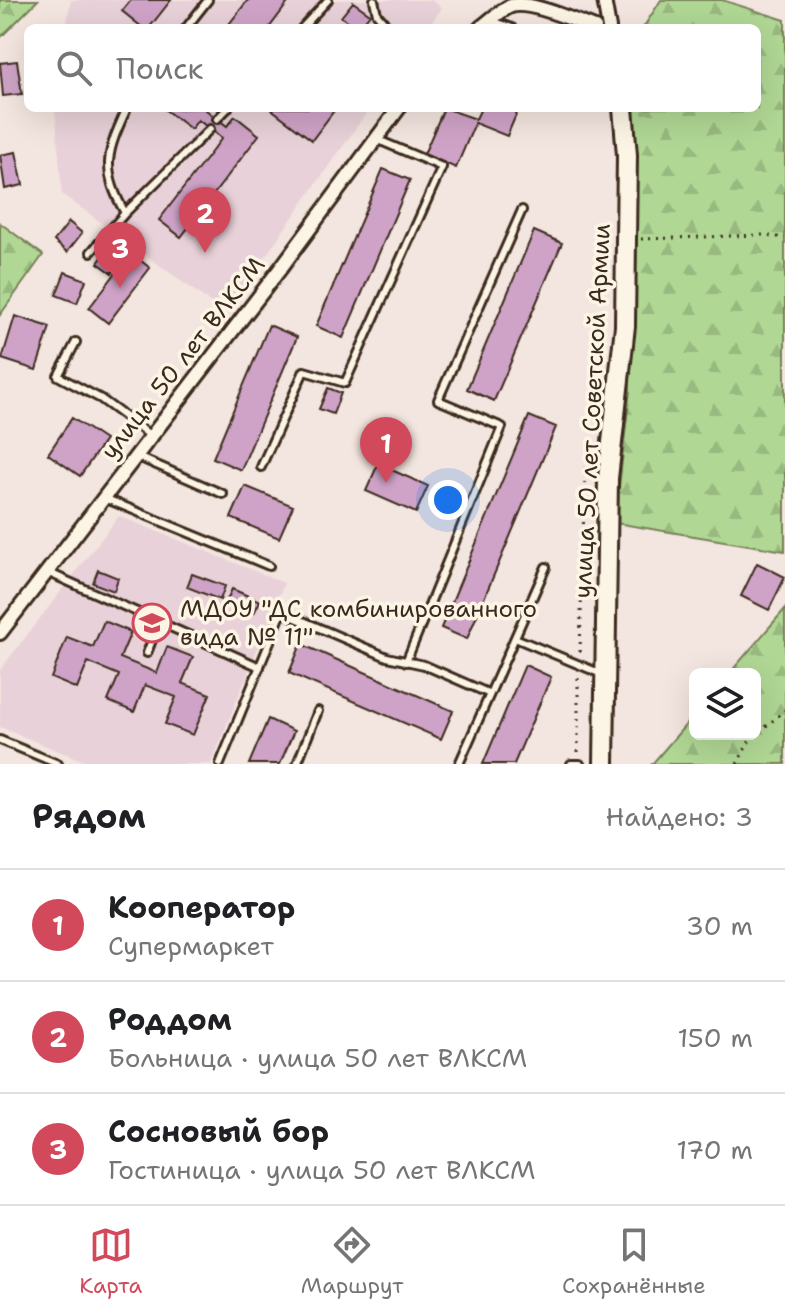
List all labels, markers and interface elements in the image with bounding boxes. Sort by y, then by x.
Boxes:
search box [24,24,761,112]
icon: search [52,46,96,90]
text: Поиск [116,48,204,89]
pin: 2 [179,187,231,253]
pin: 3 [94,222,146,288]
street label: улица 50 лет Советской Армии [566,223,618,599]
street label: улица 50 лет ВЛКСМ [94,250,272,466]
pin: 1 [360,417,412,483]
your location [428,480,468,520]
place label: МДОУ "ДС комбинированного вида № 11" [180,593,537,653]
school or university icon: МДОУ "ДС комбинированного вида № 11" [131,602,173,644]
map controls [689,668,761,740]
button: layers [689,668,761,740]
text: Рядом [32,793,146,839]
text: Найдено: 3 [606,799,753,834]
text: Кооператор [108,887,295,928]
text: 1 [52,908,64,943]
text: 30 m [686,908,753,943]
text: Супермаркет [108,928,274,963]
text: Роддом [108,999,232,1040]
text: 2 [49,1020,67,1055]
text: 150 m [677,1020,753,1055]
text: Больница · улица 50 лет ВЛКСМ [108,1040,527,1075]
text: Сосновый бор [108,1111,329,1152]
text: 3 [49,1132,67,1167]
text: 170 m [676,1132,753,1167]
text: Гостиница · улица 50 лет ВЛКСМ [108,1152,536,1187]
tab: Карта [79,1223,142,1300]
tab: Маршрут [301,1223,403,1300]
tab: Сохранённые [562,1223,706,1300]

